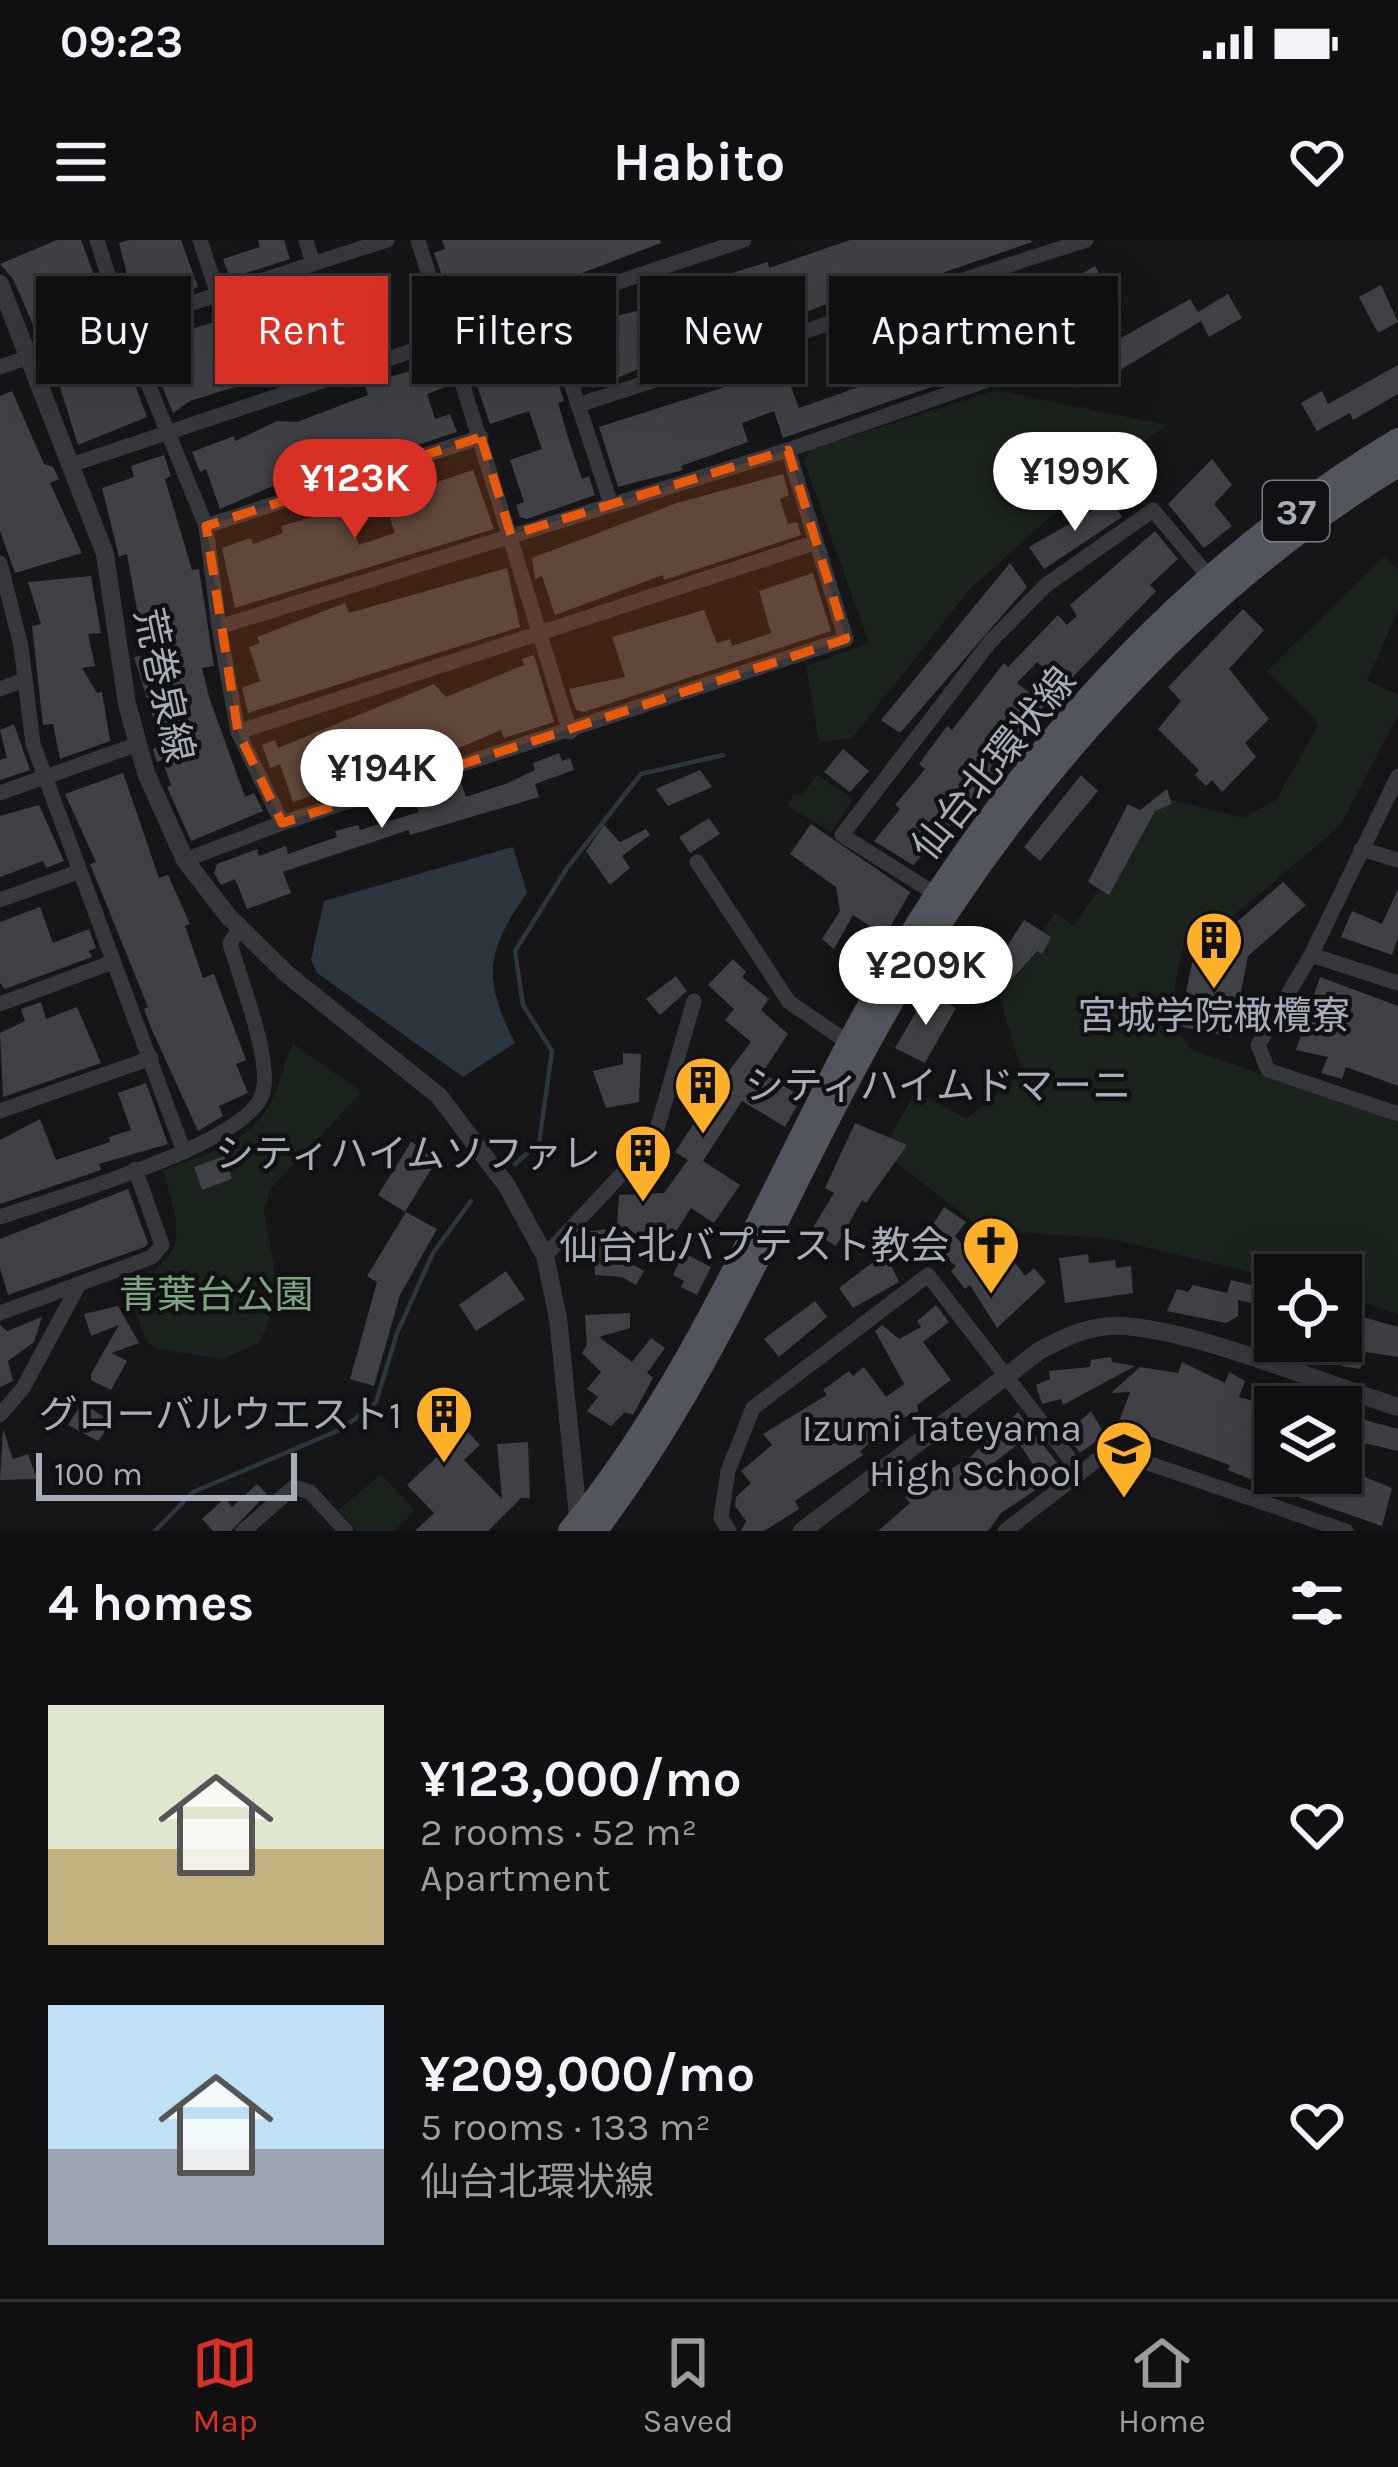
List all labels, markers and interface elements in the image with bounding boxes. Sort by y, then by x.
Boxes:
text: 09:23 [60,16,183,68]
icon: menu [48,129,114,195]
icon: heart [1284,129,1350,195]
text: Habito [613,130,785,194]
chip: Buy [36,276,191,384]
chip: Rent [215,276,388,384]
chip: Filters [412,276,616,384]
chip: New [640,276,805,384]
chip: Apartment [829,276,1118,384]
pin: ¥199K [991,432,1159,534]
pin: ¥123K [271,439,439,541]
text: ¥199K [1020,448,1130,494]
text: ¥123K [300,455,410,501]
road number: 37 [1263,481,1329,541]
street label: 荒巻泉線 [125,604,203,766]
street label: 仙台北環状線 [902,658,1085,869]
pin: ¥194K [298,729,466,831]
text: ¥194K [327,745,437,791]
building icon: 宮城学院橄欖寮 [1183,909,1245,991]
pin: ¥209K [842,926,1010,1028]
text: ¥209K [866,942,986,988]
place label: 宮城学院橄欖寮 [1077,993,1351,1039]
building icon: シティハイムドマーニ [672,1054,734,1136]
place label: シティハイムドマーニ [745,1063,1131,1109]
building icon: シティハイムソファレ [612,1122,674,1204]
place label: シティハイムソファレ [215,1131,601,1177]
church icon: 仙台北バプテスト教会 [960,1214,1022,1296]
place label: 仙台北バプテスト教会 [559,1223,949,1269]
map controls [1254,1254,1362,1494]
button: locate [1254,1254,1362,1362]
park label: 青葉台公園 [118,1272,314,1318]
building icon: グローバルウエスト1 [413,1383,475,1465]
button: layers [1254,1386,1362,1494]
place label: グローバルウエスト1 [39,1392,402,1438]
place label: Izumi Tateyama High School [802,1405,1082,1496]
school or university icon: Izumi Tateyama High School [1093,1418,1155,1500]
scale bar [36,1447,297,1500]
text: 100 m [54,1455,143,1493]
icon: filters [1284,1570,1350,1636]
text: 4 homes [48,1573,254,1633]
text: ¥123,000/mo [420,1749,742,1809]
icon: home [144,1753,288,1897]
icon: heart [1284,1792,1350,1858]
text: 2 rooms · 52 m² [420,1809,697,1855]
text: Apartment [420,1855,610,1901]
text: ¥209,000/mo [420,2044,755,2104]
icon: home [144,2053,288,2197]
icon: heart [1284,2092,1350,2158]
text: 5 rooms · 133 m² [420,2104,711,2150]
text: 仙台北環状線 [420,2159,654,2205]
tab: Map [192,2330,258,2440]
tab: Saved [642,2330,734,2440]
tab: Home [1118,2330,1206,2440]

